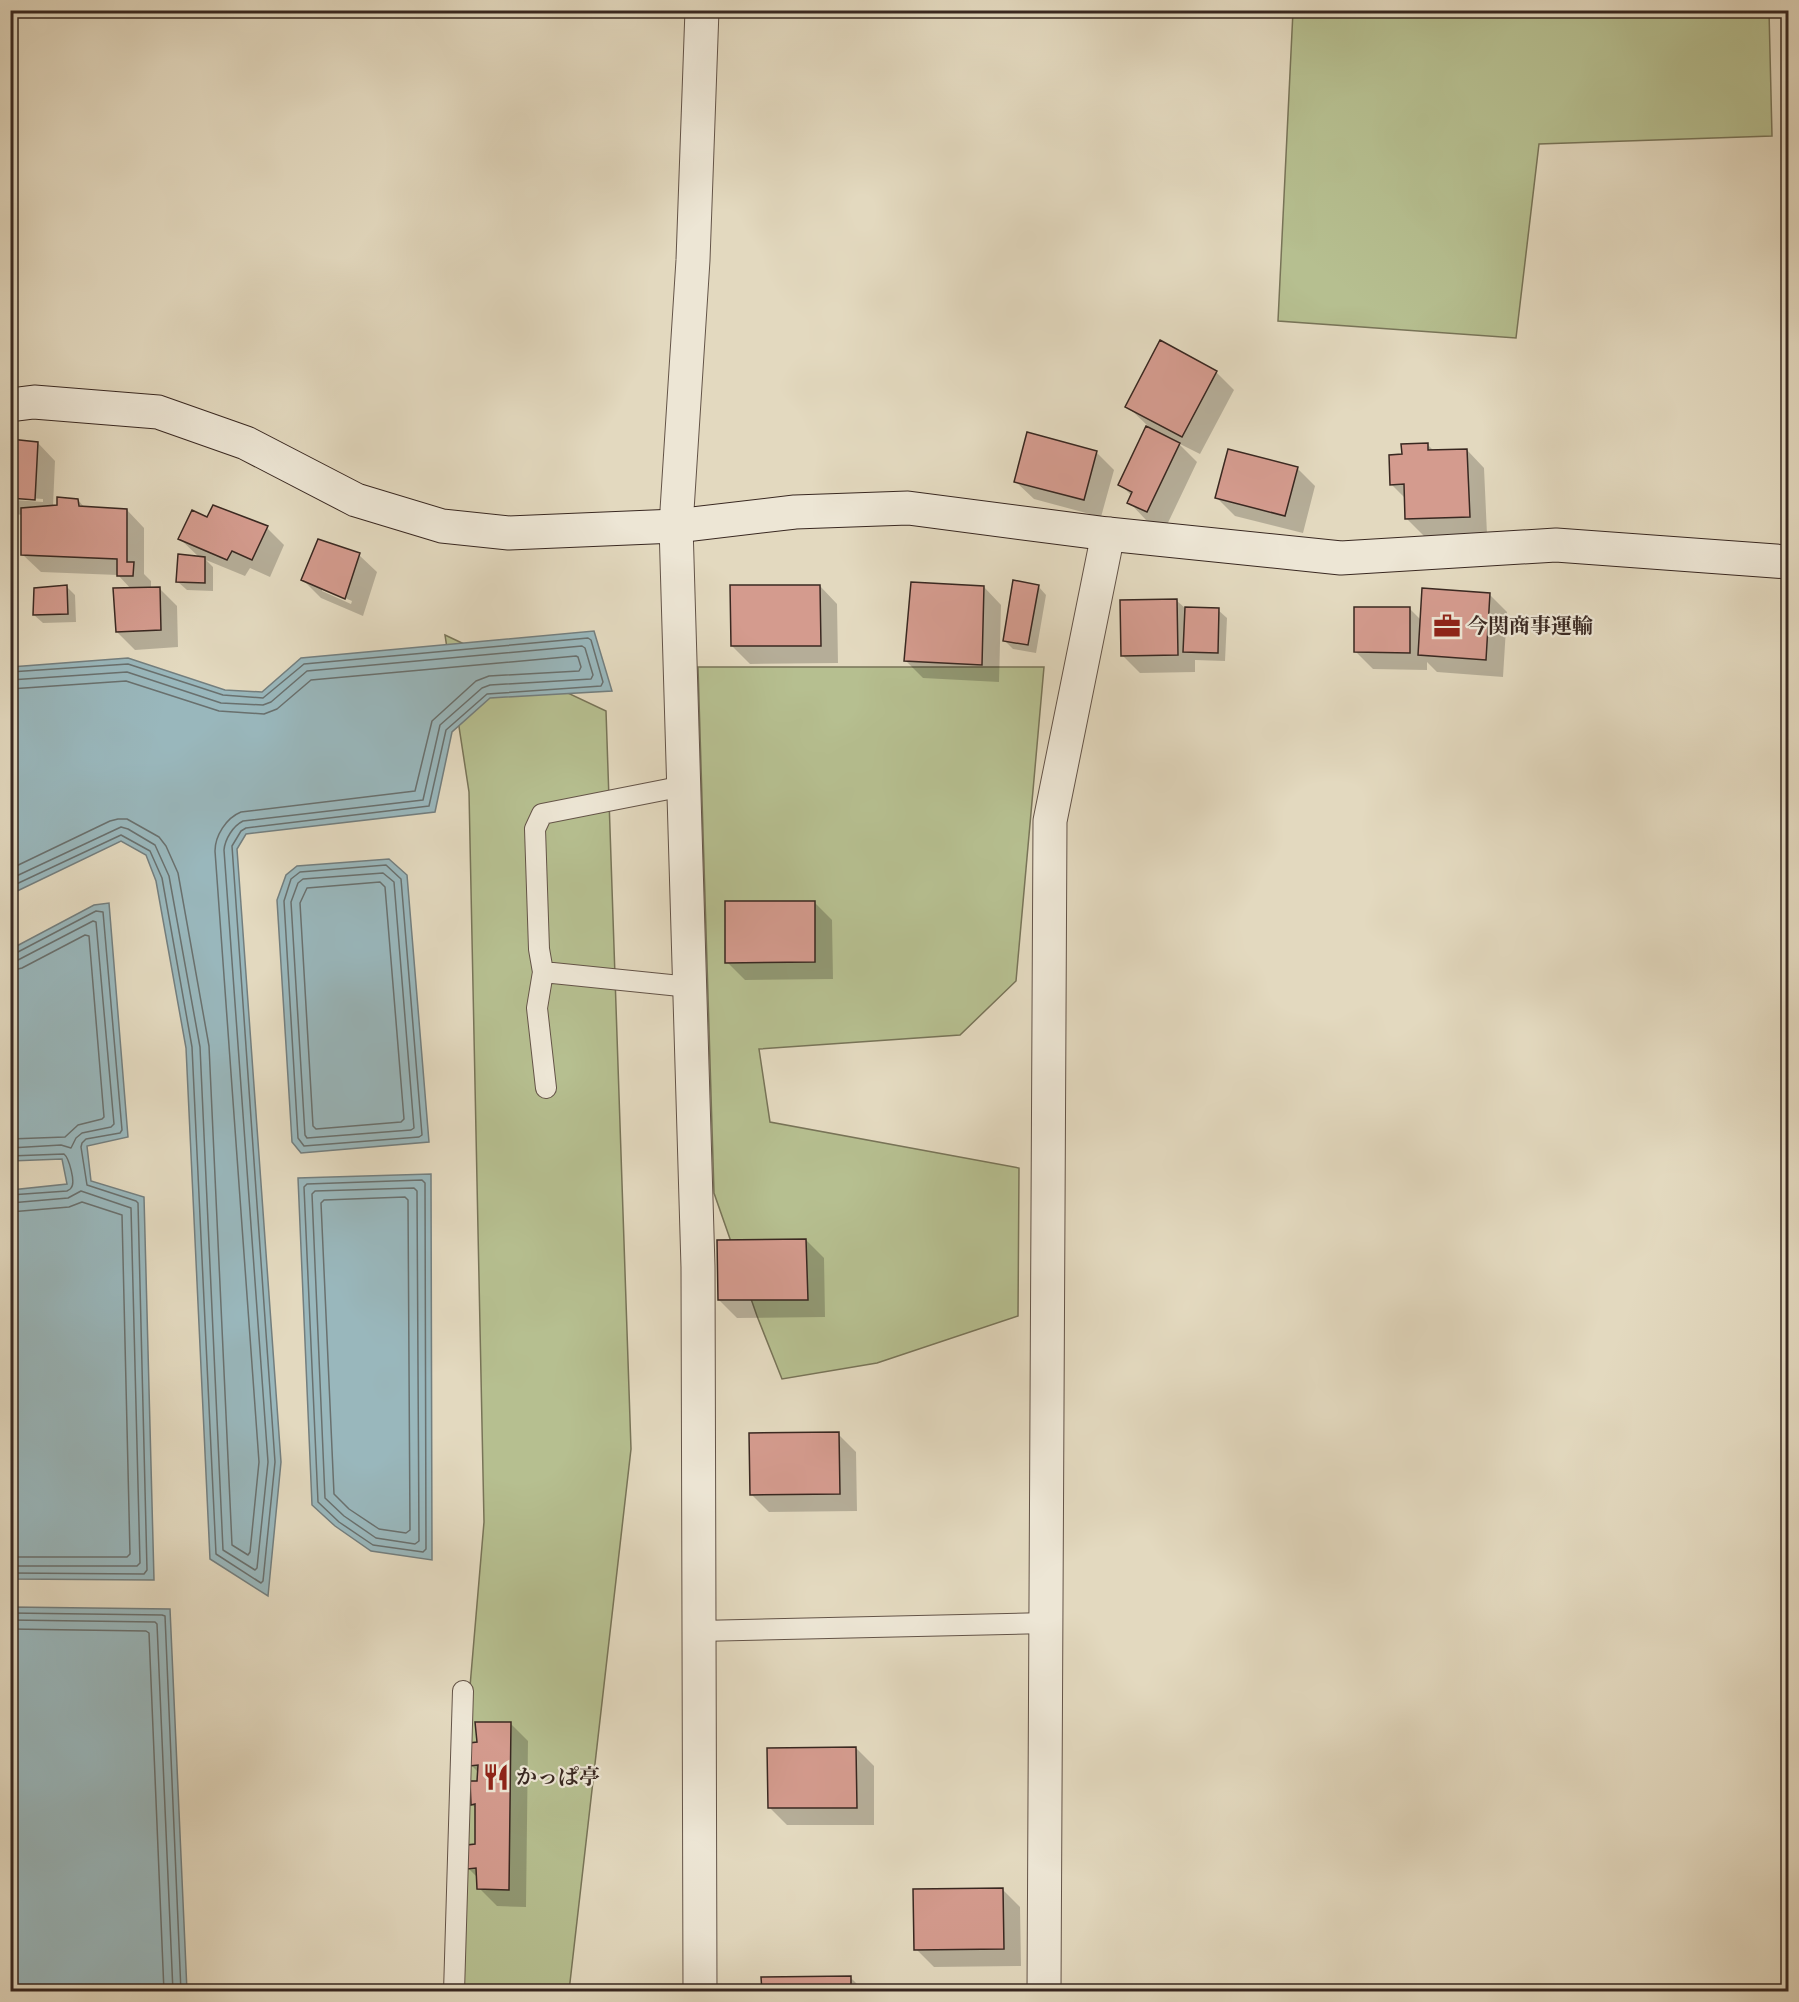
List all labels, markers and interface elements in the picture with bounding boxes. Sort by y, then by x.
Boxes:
office icon: 今関商事運輸 [1432,611,1462,641]
place label: 今関商事運輸 [1467,614,1593,640]
restaurant icon: かっぱ亭 [481,1762,511,1792]
place label: かっぱ亭 [516,1765,600,1791]

